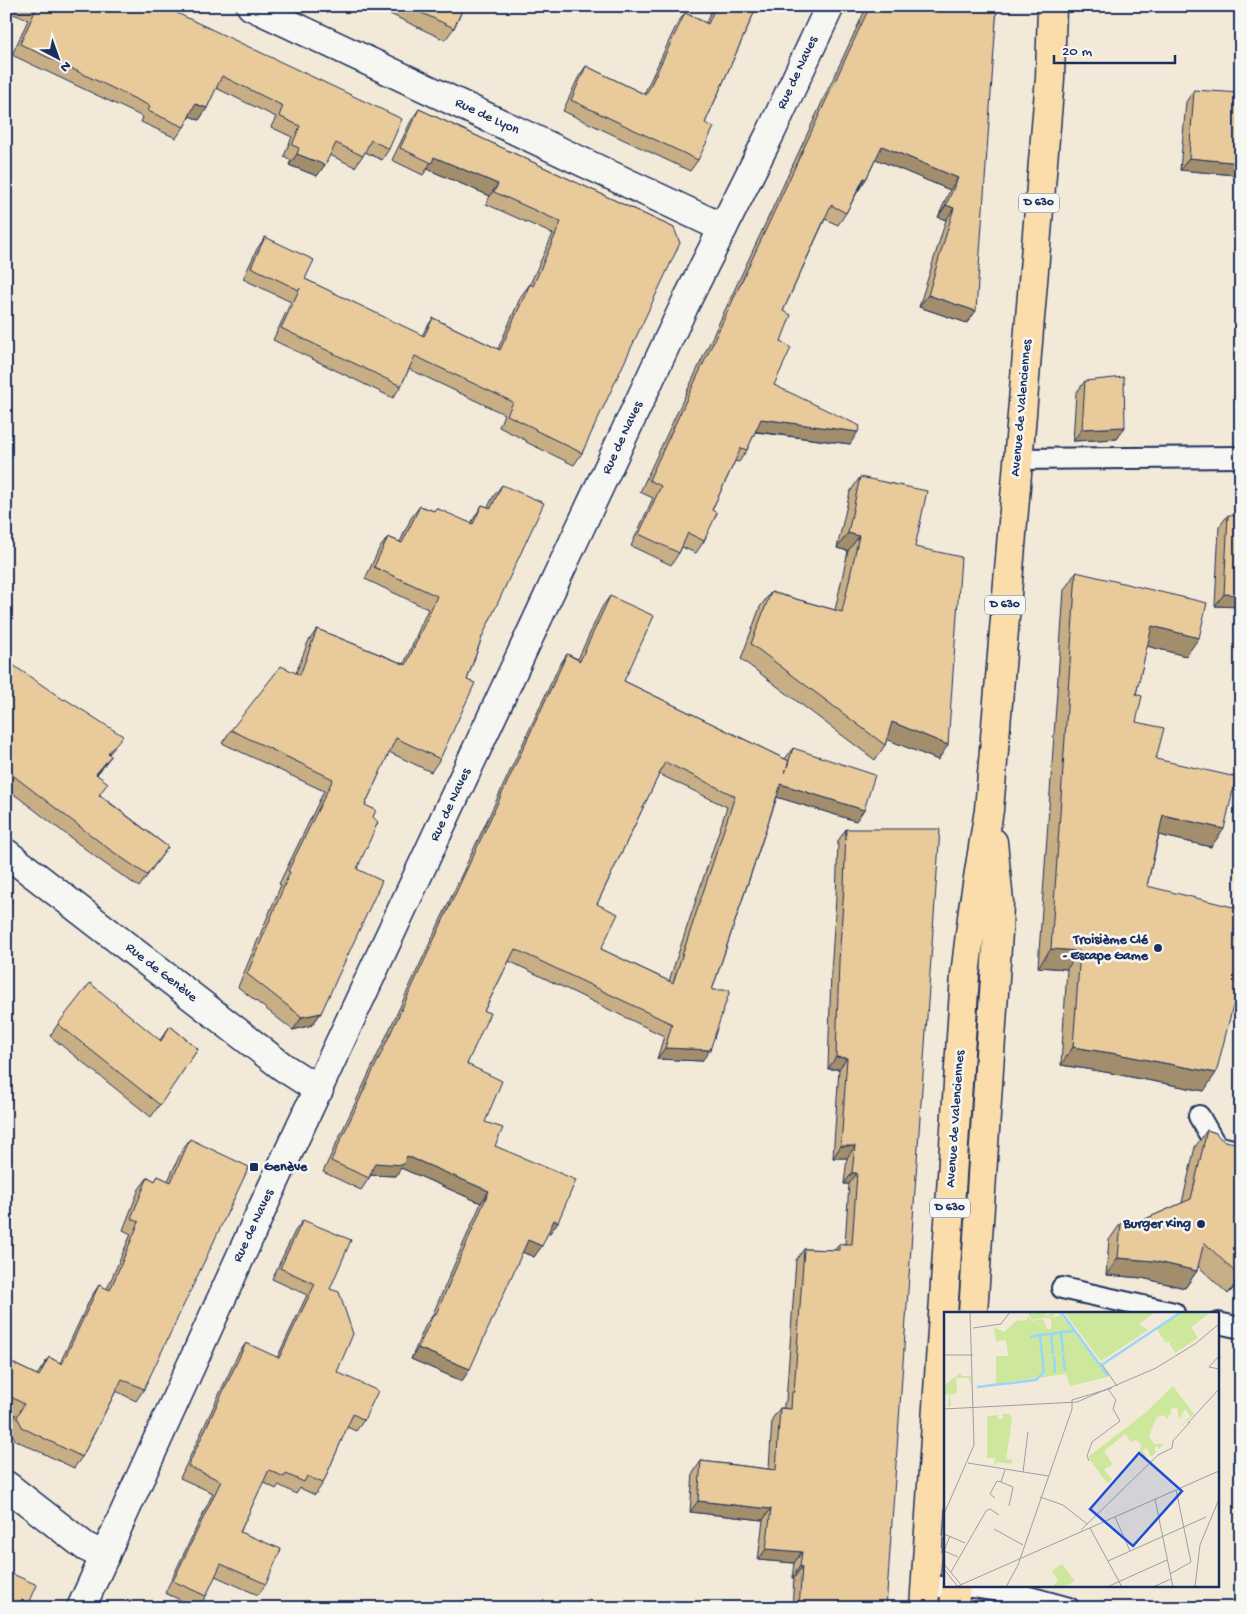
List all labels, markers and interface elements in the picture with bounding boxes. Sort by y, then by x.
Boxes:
north arrow [32,32,82,82]
scale bar [1054,32,1176,64]
street label: Rue de Naves [774,33,823,112]
text: 20 m [1062,43,1092,61]
text: N [56,57,74,75]
street label: Rue de Lyon [452,95,522,139]
road number: D 630 [1019,194,1059,212]
street label: Avenue de Valenciennes [1008,338,1037,477]
street label: Rue de Naves [599,398,648,477]
road number: D 630 [985,596,1025,614]
street label: Rue de Naves [427,765,476,844]
place label: Troisième Clé - Escape Game [1063,932,1149,965]
street label: Rue de Genève [122,940,201,1007]
marker: Troisième Clé - Escape Game [1152,942,1164,954]
street label: Avenue de Valenciennes [943,1049,969,1188]
place label: Genève [264,1159,308,1176]
marker: Genève [248,1161,260,1173]
street label: Rue de Naves [230,1186,279,1265]
road number: D 630 [930,1198,970,1218]
place label: Burger King [1122,1216,1191,1233]
marker: Burger King [1195,1218,1207,1230]
inset map [944,1312,1220,1586]

